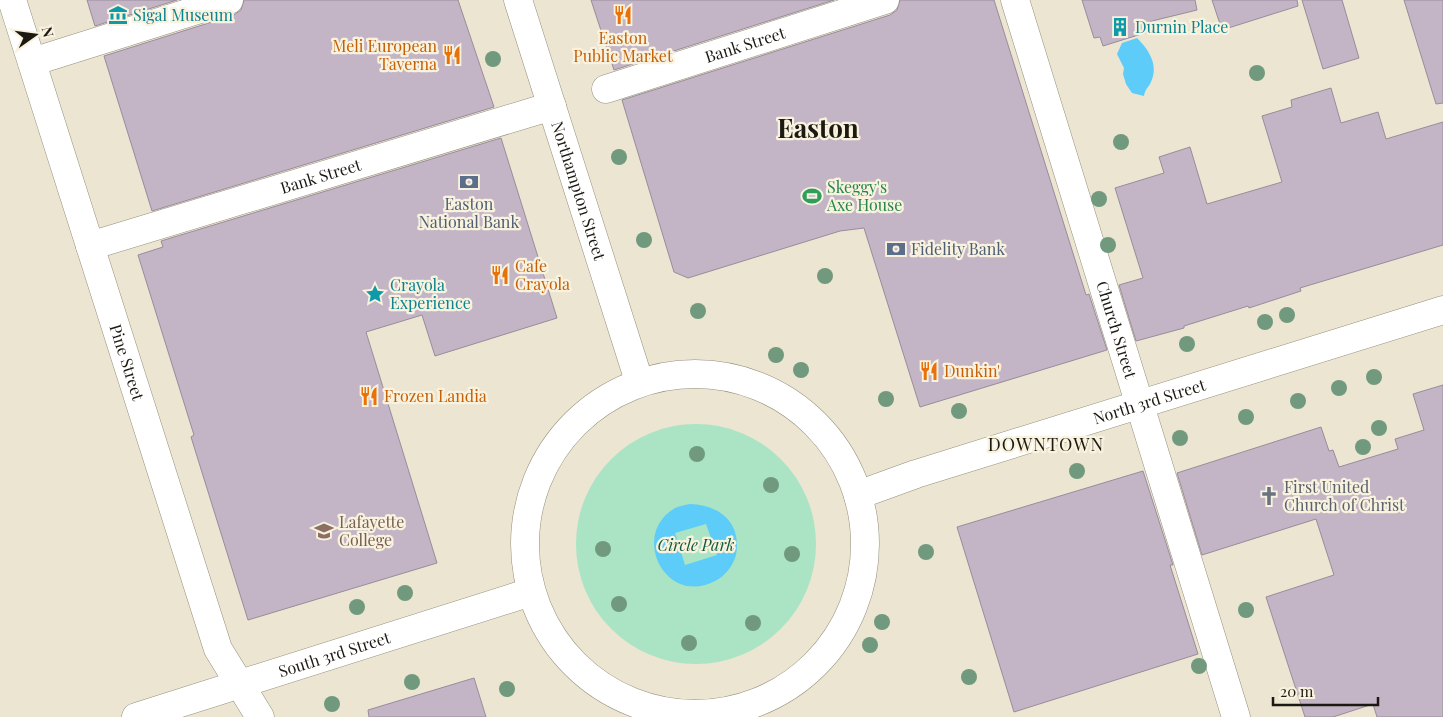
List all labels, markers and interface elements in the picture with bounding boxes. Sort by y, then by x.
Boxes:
museum icon: Sigal Museum [107,4,129,26]
place label: Sigal Museum [133,4,233,25]
restaurant icon: Easton Public Market [612,4,634,26]
north arrow [10,10,60,60]
building icon: Durnin Place [1109,16,1131,38]
place label: Durnin Place [1135,16,1228,37]
street label: Bank Street [702,21,788,67]
text: N [38,25,59,39]
place label: Easton Public Market [573,27,673,66]
place label: Meli European Taverna [332,35,437,74]
restaurant icon: Meli European Taverna [441,44,463,66]
district label: Easton [777,110,859,145]
street label: Northampton Street [547,118,611,263]
street label: Bank Street [278,153,364,198]
bank icon: Easton National Bank [458,171,480,193]
place label: Skeggy's Axe House [826,176,902,215]
sports icon: Skeggy's Axe House [801,185,823,207]
place label: Easton National Bank [419,193,519,232]
bank icon: Fidelity Bank [885,238,907,260]
place label: Fidelity Bank [911,238,1005,259]
place label: Cafe Crayola [515,255,570,294]
restaurant icon: Cafe Crayola [489,264,511,286]
place label: Crayola Experience [390,274,471,313]
street label: Church Street [1092,278,1142,381]
place icon: Crayola Experience [364,283,386,305]
street label: Pine Street [106,321,149,403]
restaurant icon: Dunkin' [918,360,940,382]
place label: Dunkin' [944,360,1000,381]
street label: North 3rd Street [1090,374,1208,428]
restaurant icon: Frozen Landia [358,385,380,407]
place label: Frozen Landia [384,385,487,406]
district label: DOWNTOWN [988,432,1104,456]
place label: First United Church of Christ [1284,476,1405,515]
church icon: First United Church of Christ [1258,485,1280,507]
place label: Lafayette College [339,511,404,550]
school or university icon: Lafayette College [313,520,335,542]
park label: Circle Park [658,534,735,555]
street label: South 3rd Street [276,626,393,681]
scale bar [1273,674,1378,706]
text: 20 m [1280,681,1314,701]

